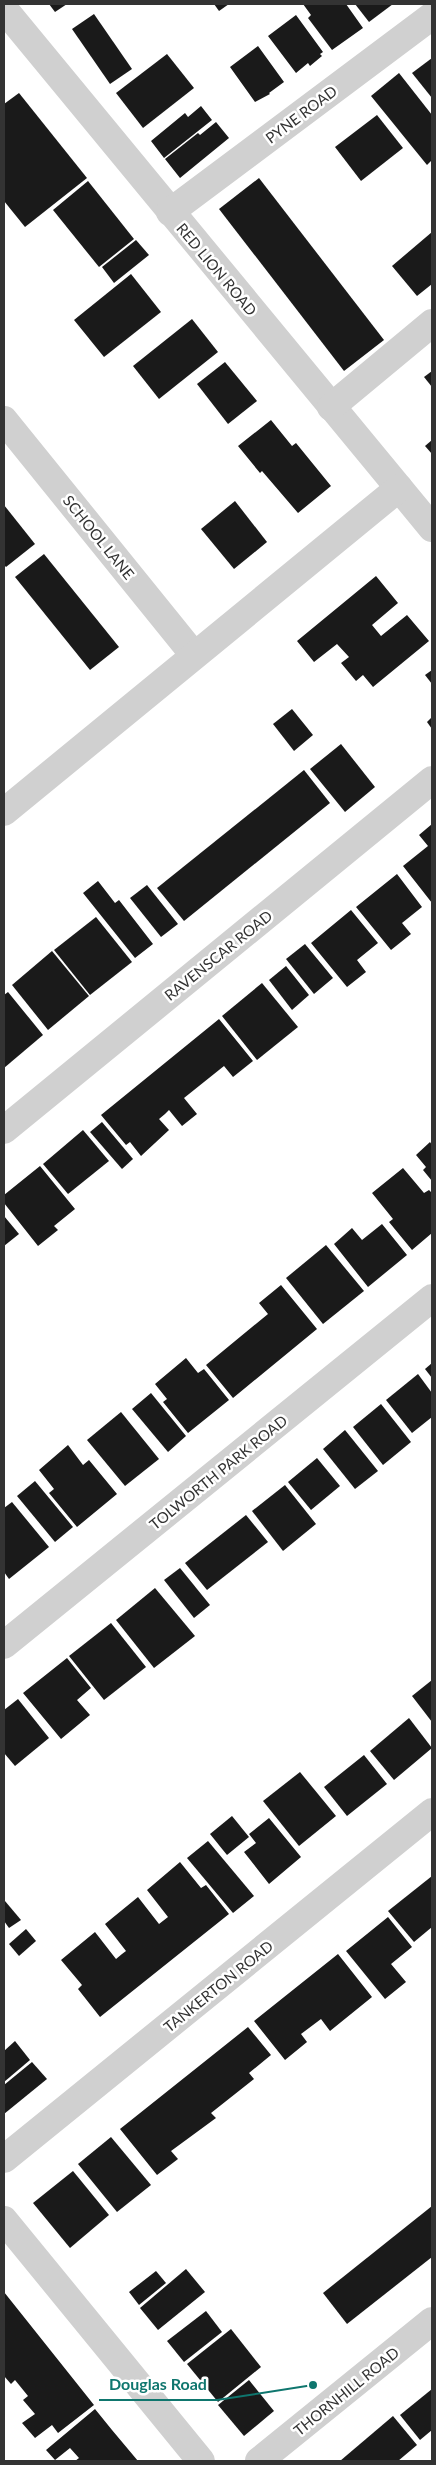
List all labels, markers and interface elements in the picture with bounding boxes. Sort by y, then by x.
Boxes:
street label: PYNE ROAD [262,81,340,147]
street label: RED LION ROAD [173,219,261,319]
street label: SCHOOL LANE [60,491,138,583]
street label: RAVENSCAR ROAD [161,906,275,1004]
street label: TOLWORTH PARK ROAD [146,1411,290,1533]
street label: TANKERTON ROAD [160,1936,276,2036]
street label: THORNHILL ROAD [290,2343,402,2439]
callout: Douglas Road [99,2369,217,2400]
text: Douglas Road [109,2374,207,2393]

